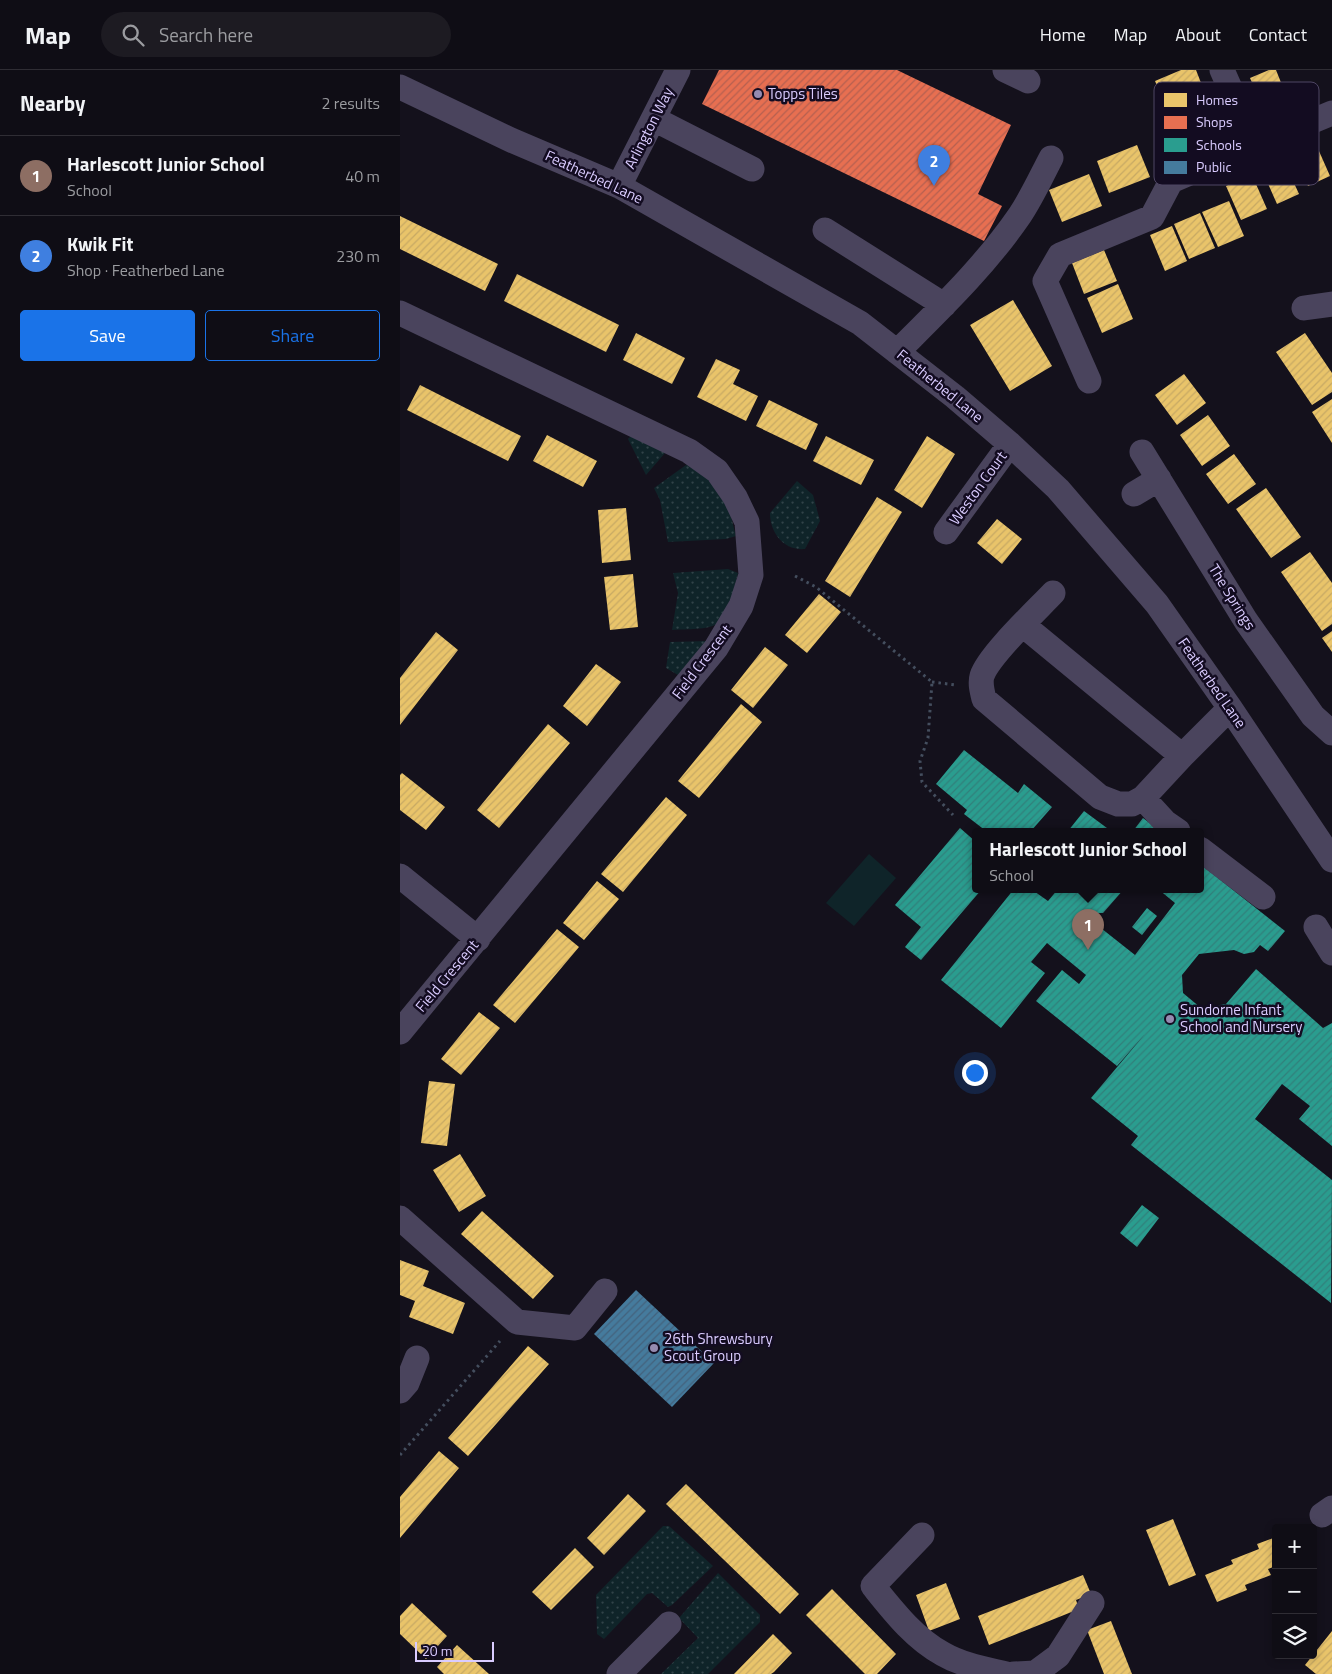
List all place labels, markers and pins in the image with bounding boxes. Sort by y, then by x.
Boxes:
place label: Topps Tiles [768,82,838,105]
marker: Topps Tiles [752,88,764,100]
pin: 2 [918,145,950,186]
pin: 1 [1072,909,1104,950]
place label: Sundorne Infant School and Nursery [1180,998,1302,1038]
marker: Sundorne Infant School and Nursery [1164,1013,1176,1025]
place label: 26th Shrewsbury Scout Group [664,1327,773,1367]
marker: 26th Shrewsbury Scout Group [648,1342,660,1354]

